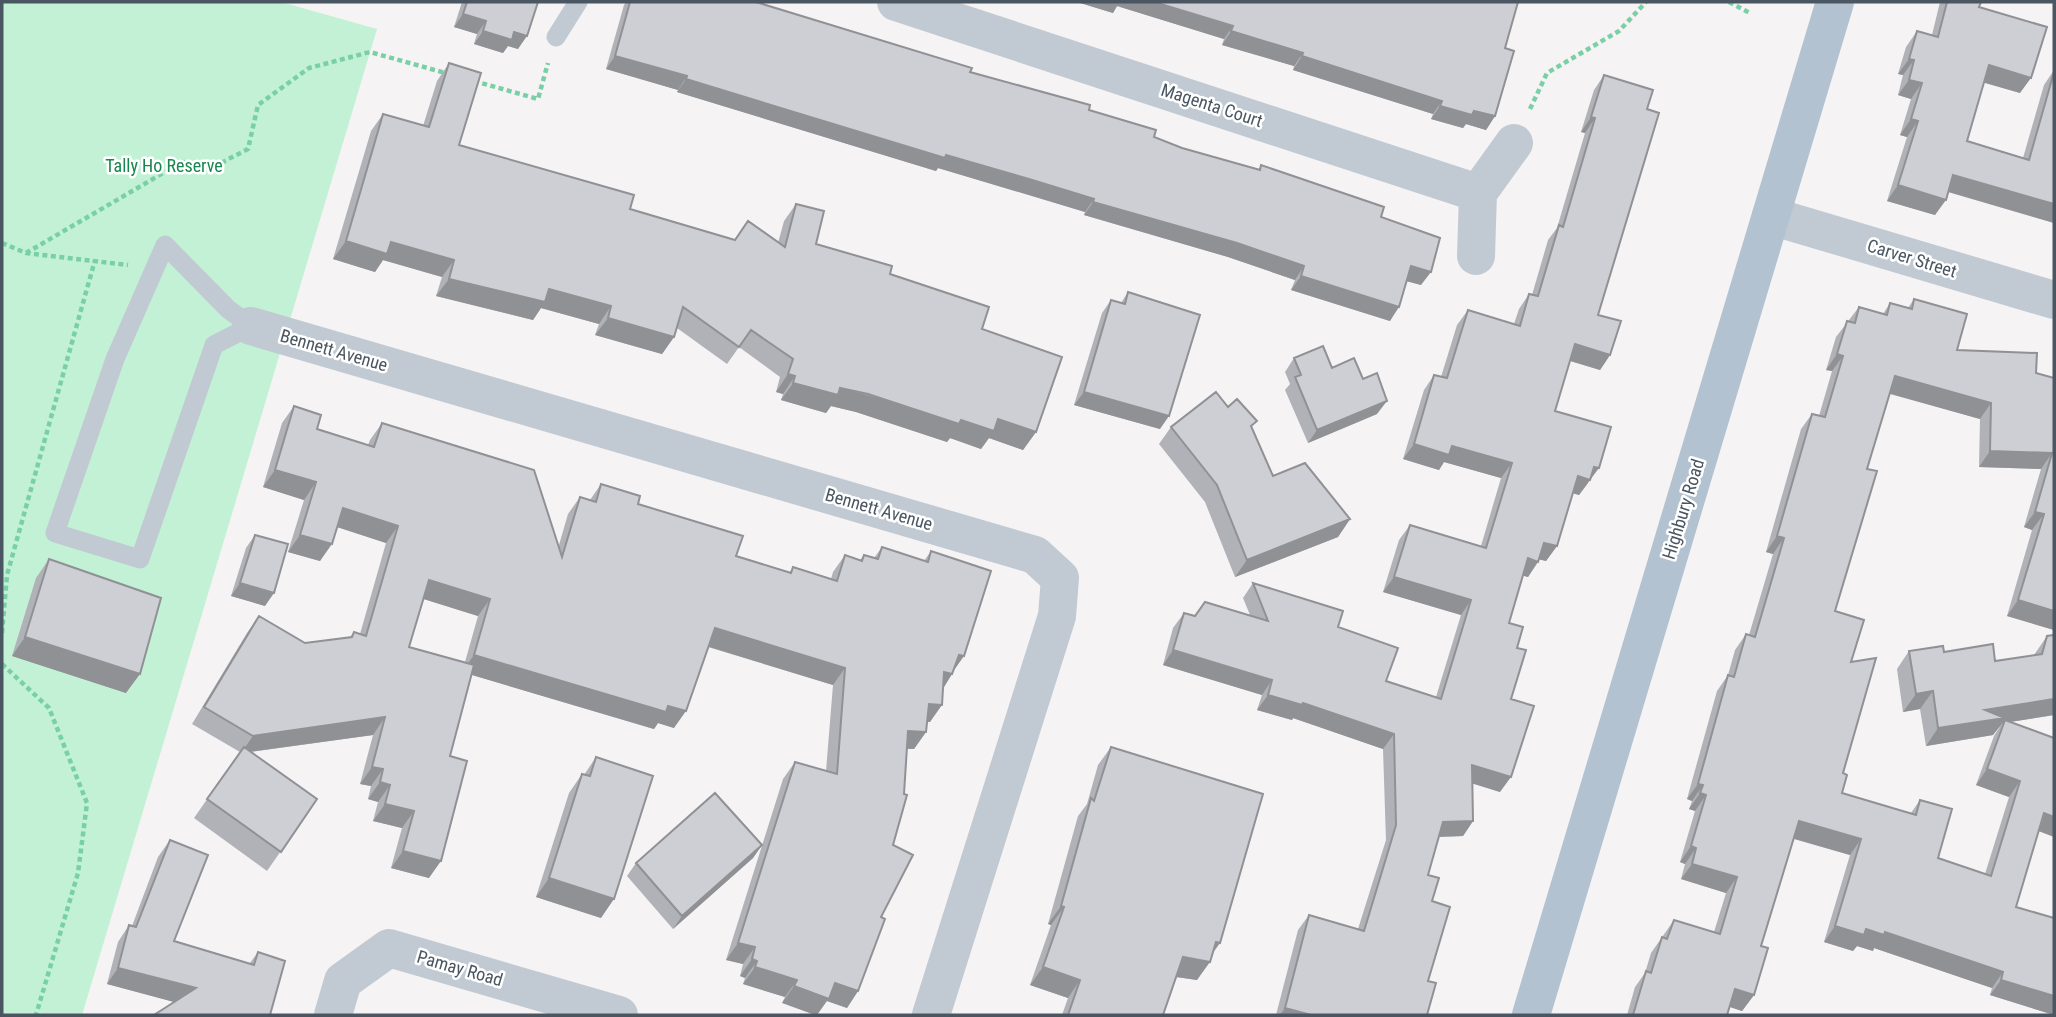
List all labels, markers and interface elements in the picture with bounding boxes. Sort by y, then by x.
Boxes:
street label: Magenta Court [1159,79,1265,131]
park label: Tally Ho Reserve [105,155,223,176]
street label: Carver Street [1865,234,1959,282]
street label: Bennett Avenue [278,325,390,375]
street label: Highbury Road [1658,456,1708,562]
street label: Bennett Avenue [823,484,935,534]
street label: Pamay Road [415,946,505,990]

